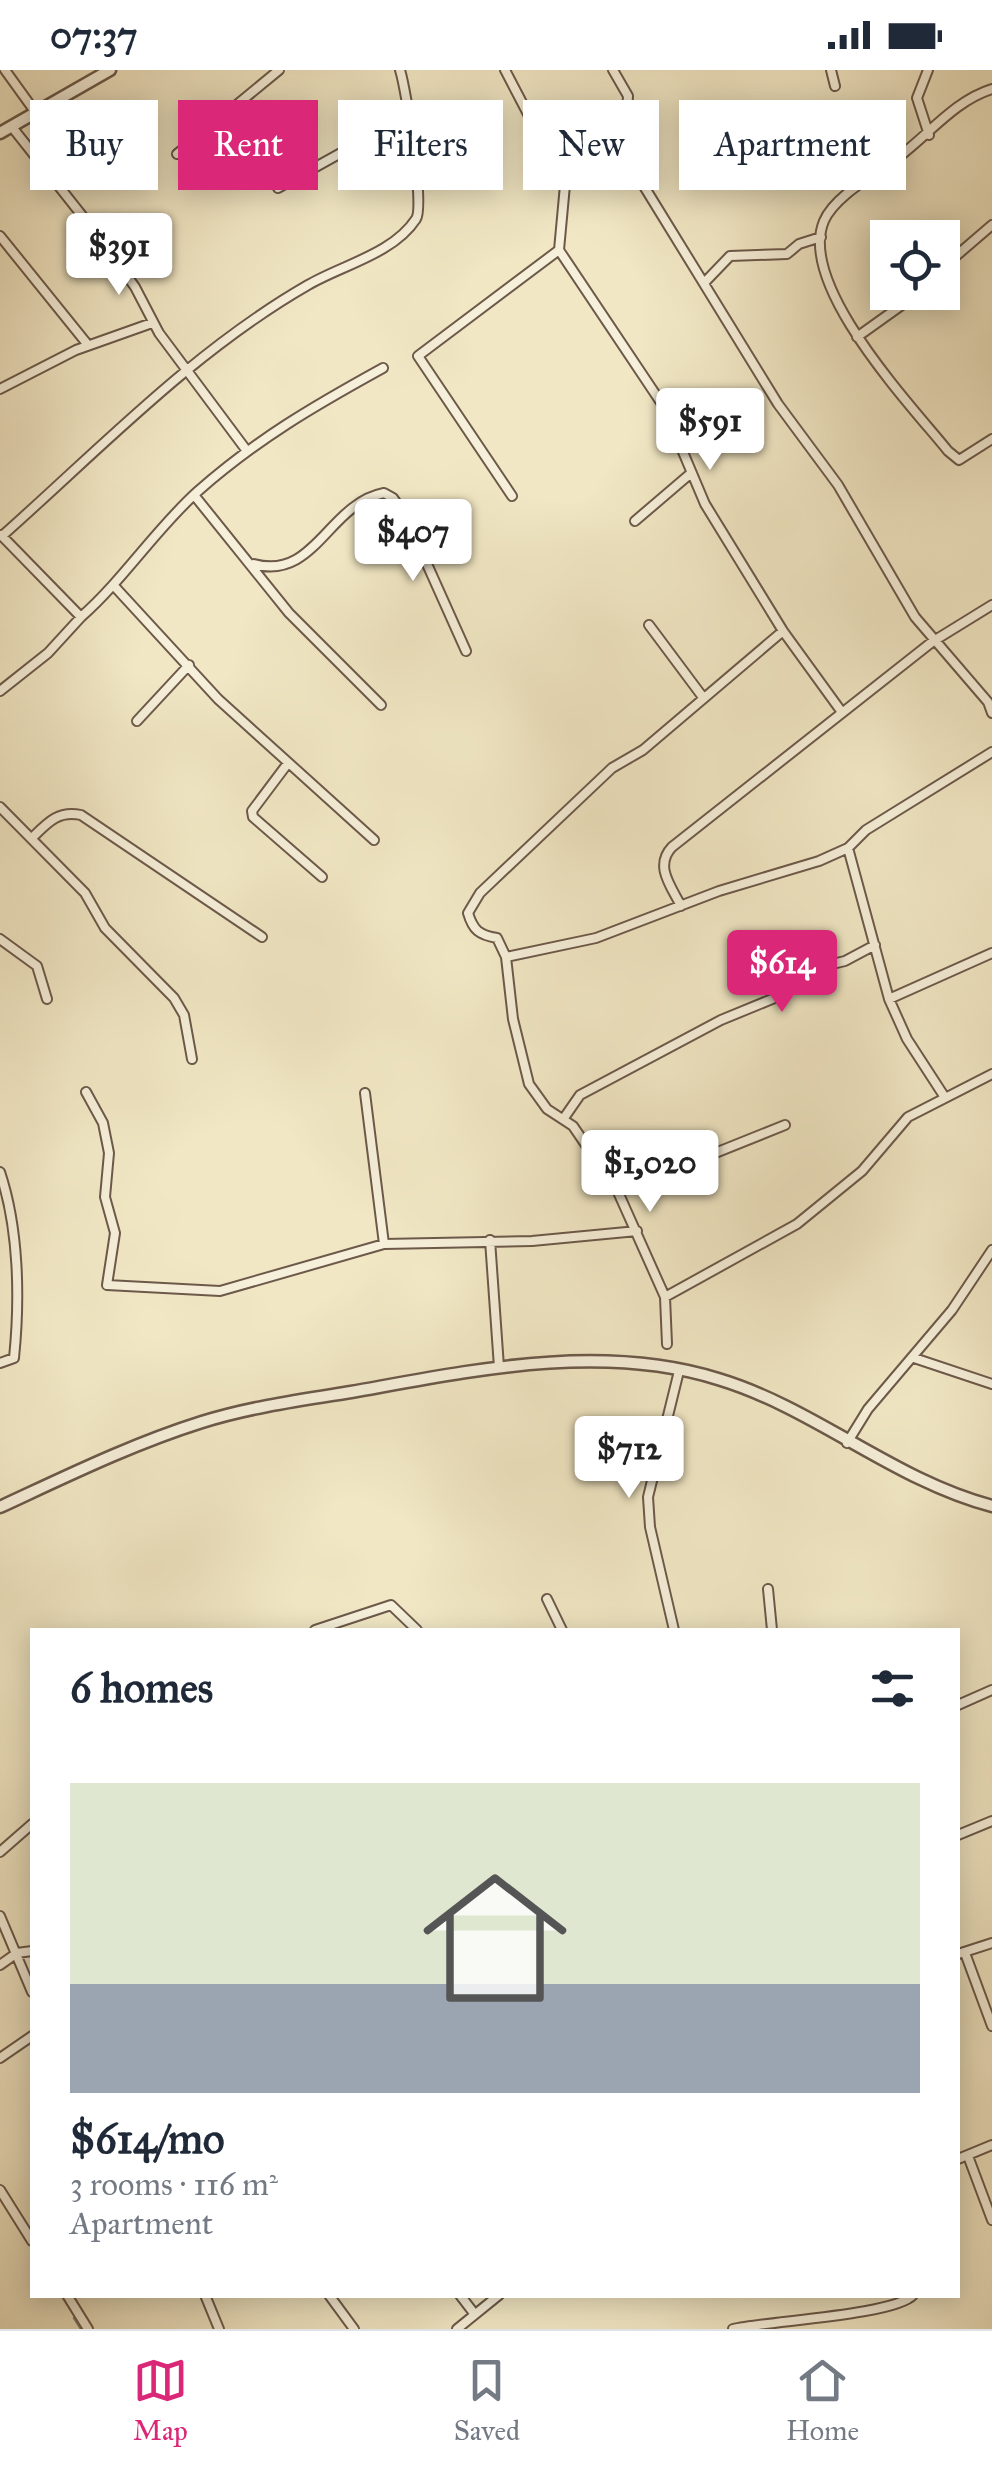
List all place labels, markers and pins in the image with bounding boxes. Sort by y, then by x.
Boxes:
pin: $391 [60,213,178,298]
pin: $591 [651,388,769,473]
pin: $407 [354,499,472,584]
pin: $614 [723,930,841,1015]
pin: $1,020 [569,1130,731,1215]
pin: $712 [570,1416,688,1501]

